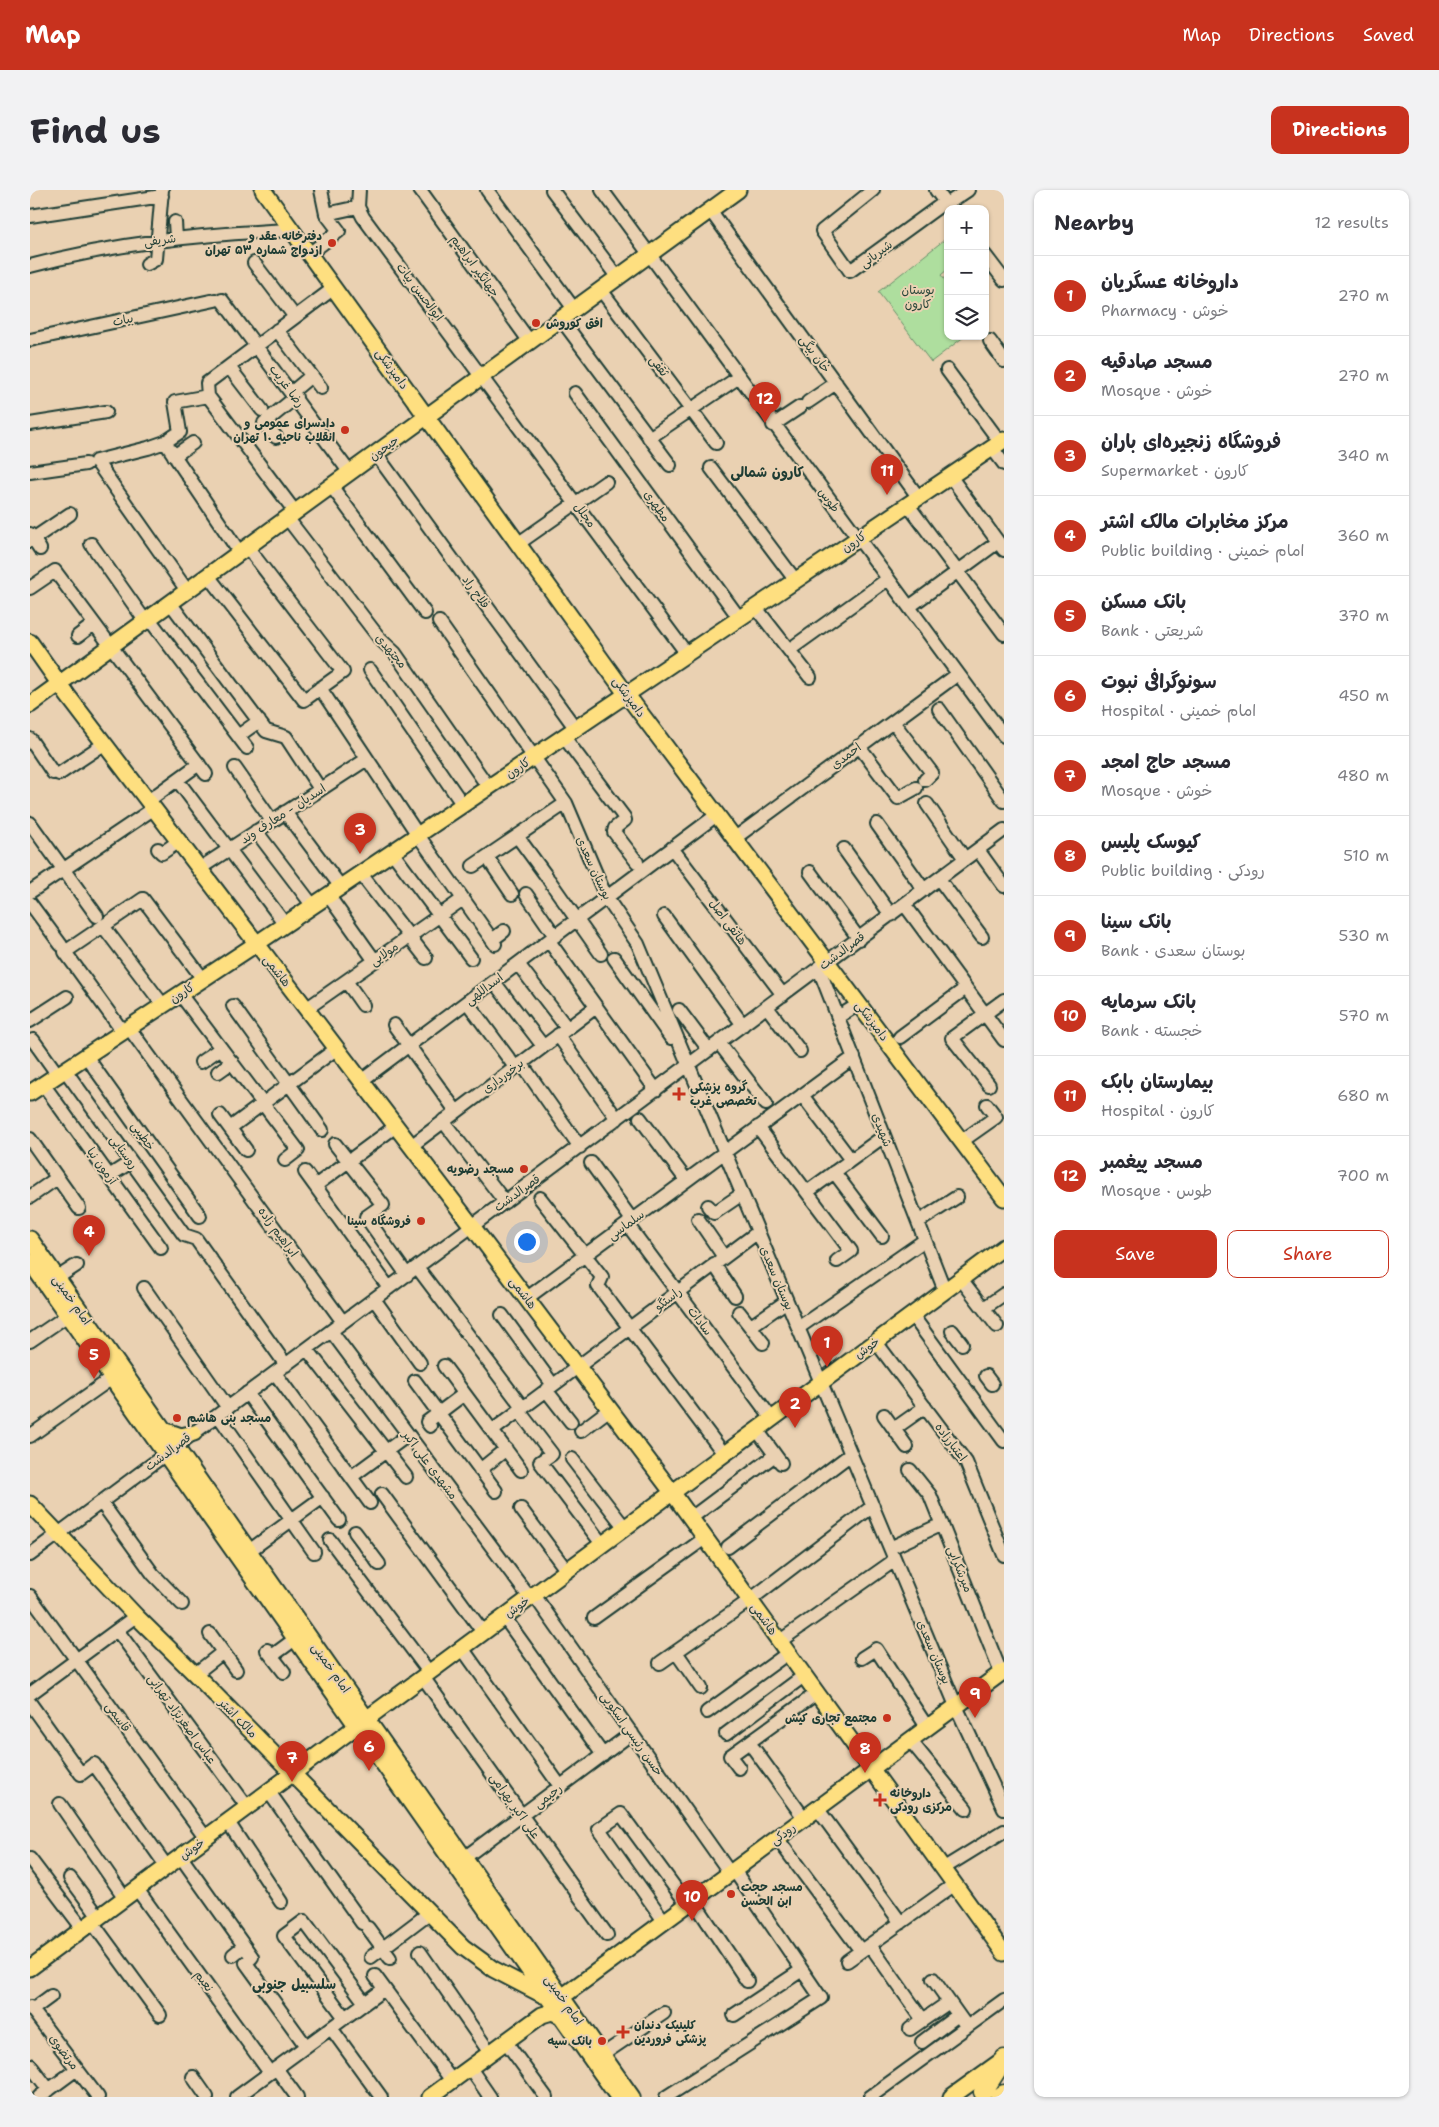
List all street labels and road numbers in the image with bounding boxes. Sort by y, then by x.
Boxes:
street label: شریفی [143,230,177,250]
street label: جهانگیر ابراهیم [446,232,503,301]
street label: شیربانی [857,237,895,271]
street label: ابوالحسن بیات [393,260,447,324]
street label: بیات [111,310,135,330]
street label: خان بیگی [796,332,834,376]
street label: دامپزشکی [372,346,412,392]
street label: ثقفی [646,352,672,380]
street label: رضا غریب [266,362,308,410]
street label: جیحون [366,432,402,464]
street label: طوس [815,484,843,516]
street label: مطهری [640,487,674,525]
street label: مجلل [570,499,600,531]
street label: کارون [839,528,869,556]
street label: فلاح راد [458,572,493,612]
street label: مجتهدی [372,630,410,672]
street label: دامپزشکی [609,674,649,720]
street label: احمدی [828,739,865,773]
street label: کارون [503,754,533,782]
street label: اسدیان - معارف وند [237,780,329,848]
street label: بوستان سعدی [572,834,616,902]
street label: هاتفی اصل [705,896,751,948]
street label: قصرالدشت [816,928,868,974]
street label: مولایی [367,938,401,970]
street label: هاشمی [260,952,295,990]
street label: اسداللهی [462,969,506,1009]
street label: کارون [167,979,197,1007]
street label: دامپزشکی [852,998,892,1044]
street label: برخورداری [479,1055,527,1097]
street label: شهیدی [868,1111,896,1149]
street label: خطیبی [127,1118,159,1154]
street label: روستایی [106,1132,142,1172]
street label: آزمون نیا [83,1144,121,1189]
street label: قصرالدشت [491,1171,543,1215]
street label: ابراهیم زاده [254,1204,302,1261]
street label: سلماسی [604,1206,648,1244]
street label: بوستان سعدی [756,1244,798,1312]
street label: امام خمینی [48,1272,95,1329]
street label: هاشمی [506,1274,540,1312]
street label: راستگو [650,1283,685,1315]
street label: سادات [684,1303,716,1339]
street label: خوش [851,1334,883,1362]
street label: اعتبارزاده [931,1420,971,1464]
street label: مشهدی علی اکبر [398,1426,461,1503]
street label: قصرالدشت [142,1429,194,1475]
street label: میرشکرایی [943,1543,977,1595]
street label: خوش [501,1593,533,1621]
street label: هاشمی [747,1600,781,1639]
street label: بوستان سعدی [913,1618,955,1686]
street label: امام خمینی [307,1640,354,1697]
street label: عباس اصغرنژاد تهرانی [144,1671,220,1767]
street label: حسن رئیسی اسکویی [597,1689,667,1779]
street label: مالک اشتر [214,1694,261,1741]
street label: قاسمی [102,1699,134,1735]
street label: علی اکبر بهرامی [486,1770,544,1842]
street label: رحیمی [531,1780,565,1812]
street label: رودکی [767,1819,799,1849]
street label: خوش [176,1835,208,1863]
street label: نعیم [190,1967,217,1995]
street label: امام خمینی [540,1972,587,2029]
street label: مرتضوی [45,2031,83,2073]

